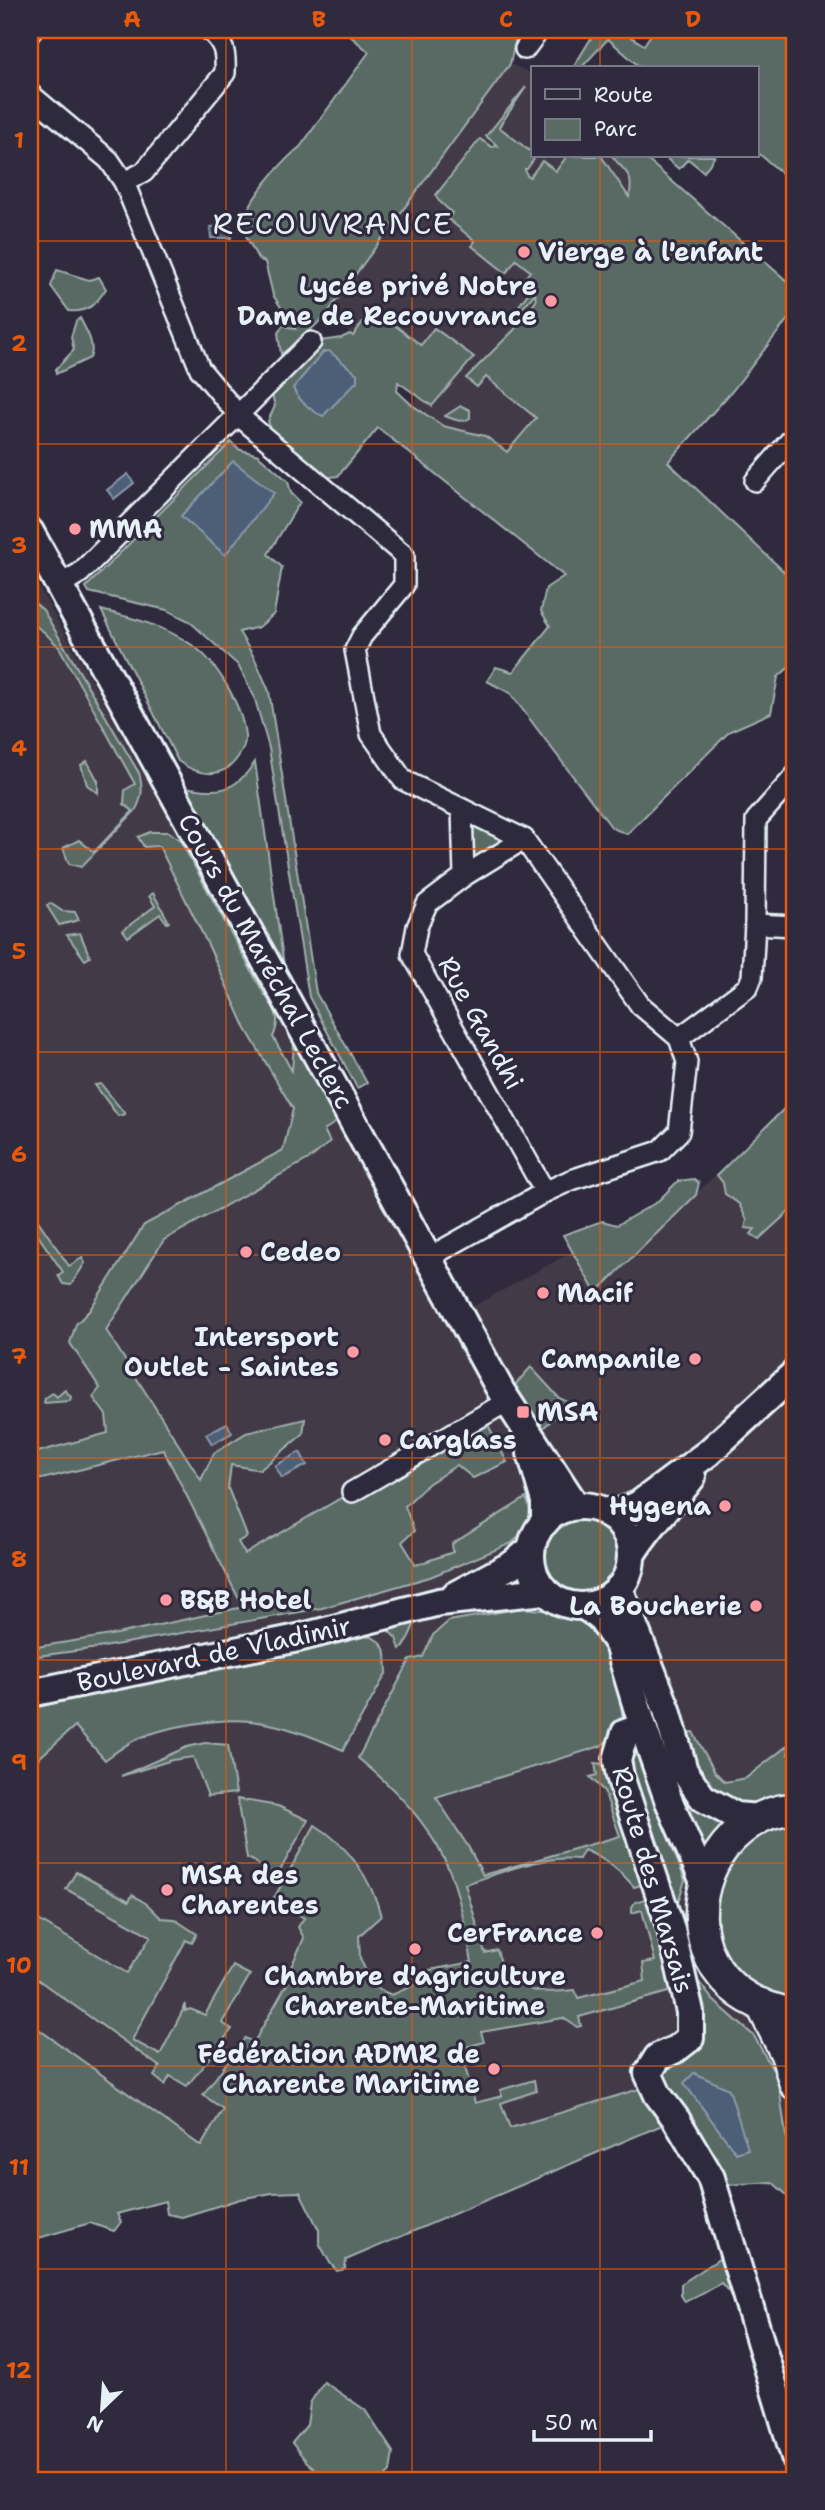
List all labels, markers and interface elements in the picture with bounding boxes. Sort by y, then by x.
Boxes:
text: A [123,4,141,34]
text: B [312,4,326,34]
text: C [499,4,513,34]
text: D [685,4,701,34]
legend [531,66,758,158]
text: Route [594,81,653,109]
text: Parc [594,115,637,143]
text: 1 [14,125,24,155]
district label: RECOUVRANCE [212,203,454,244]
place label: Vierge à l'enfant [538,234,763,269]
marker: Vierge à l'enfant [516,244,532,260]
place label: Lycée privé Notre Dame de Recouvrance [237,268,537,333]
marker: Lycée privé Notre Dame de Recouvrance [543,293,559,309]
text: 2 [11,328,27,358]
place label: MMA [89,511,162,546]
marker: MMA [67,521,83,537]
text: 3 [11,530,27,560]
text: 4 [11,733,27,763]
street label: Cours du Maréchal Leclerc [170,807,362,1115]
text: 5 [12,936,26,966]
street label: Rue Gandhi [430,950,532,1096]
text: 6 [11,1139,27,1169]
place label: Cedeo [260,1234,341,1269]
marker: Cedeo [238,1244,254,1260]
place label: Macif [557,1275,634,1310]
marker: Macif [535,1285,551,1301]
place label: Intersport Outlet - Saintes [124,1319,339,1384]
text: 7 [11,1341,27,1371]
place label: Campanile [541,1341,681,1376]
marker: Intersport Outlet - Saintes [345,1344,361,1360]
marker: Campanile [687,1351,703,1367]
place label: MSA [537,1394,599,1429]
marker: MSA [515,1404,531,1420]
place label: Carglass [399,1422,517,1457]
marker: Carglass [377,1432,393,1448]
place label: Hygena [609,1488,711,1523]
marker: Hygena [717,1498,733,1514]
text: 8 [11,1544,27,1574]
place label: B&B Hotel [180,1582,312,1617]
place label: La Boucherie [569,1588,742,1623]
marker: B&B Hotel [158,1592,174,1608]
marker: La Boucherie [748,1598,764,1614]
street label: Boulevard de Vladimir [74,1607,354,1700]
text: 9 [11,1747,27,1777]
street label: Route des Marsais [604,1762,703,1997]
place label: MSA des Charentes [181,1857,319,1922]
marker: MSA des Charentes [159,1882,175,1898]
place label: CerFrance [447,1915,583,1950]
marker: CerFrance [589,1925,605,1941]
marker: Chambre d'agriculture Charente-Maritime [407,1941,423,1957]
text: 10 [6,1950,32,1980]
place label: Chambre d'agriculture Charente-Maritime [264,1958,566,2023]
place label: Fédération ADMR de Charente Maritime [197,2036,480,2101]
marker: Fédération ADMR de Charente Maritime [486,2061,502,2077]
text: 11 [9,2152,29,2182]
text: 12 [6,2355,32,2385]
north arrow [66,2374,136,2444]
scale bar [534,2398,652,2442]
text: N [83,2409,107,2438]
text: 50 m [545,2409,598,2437]

